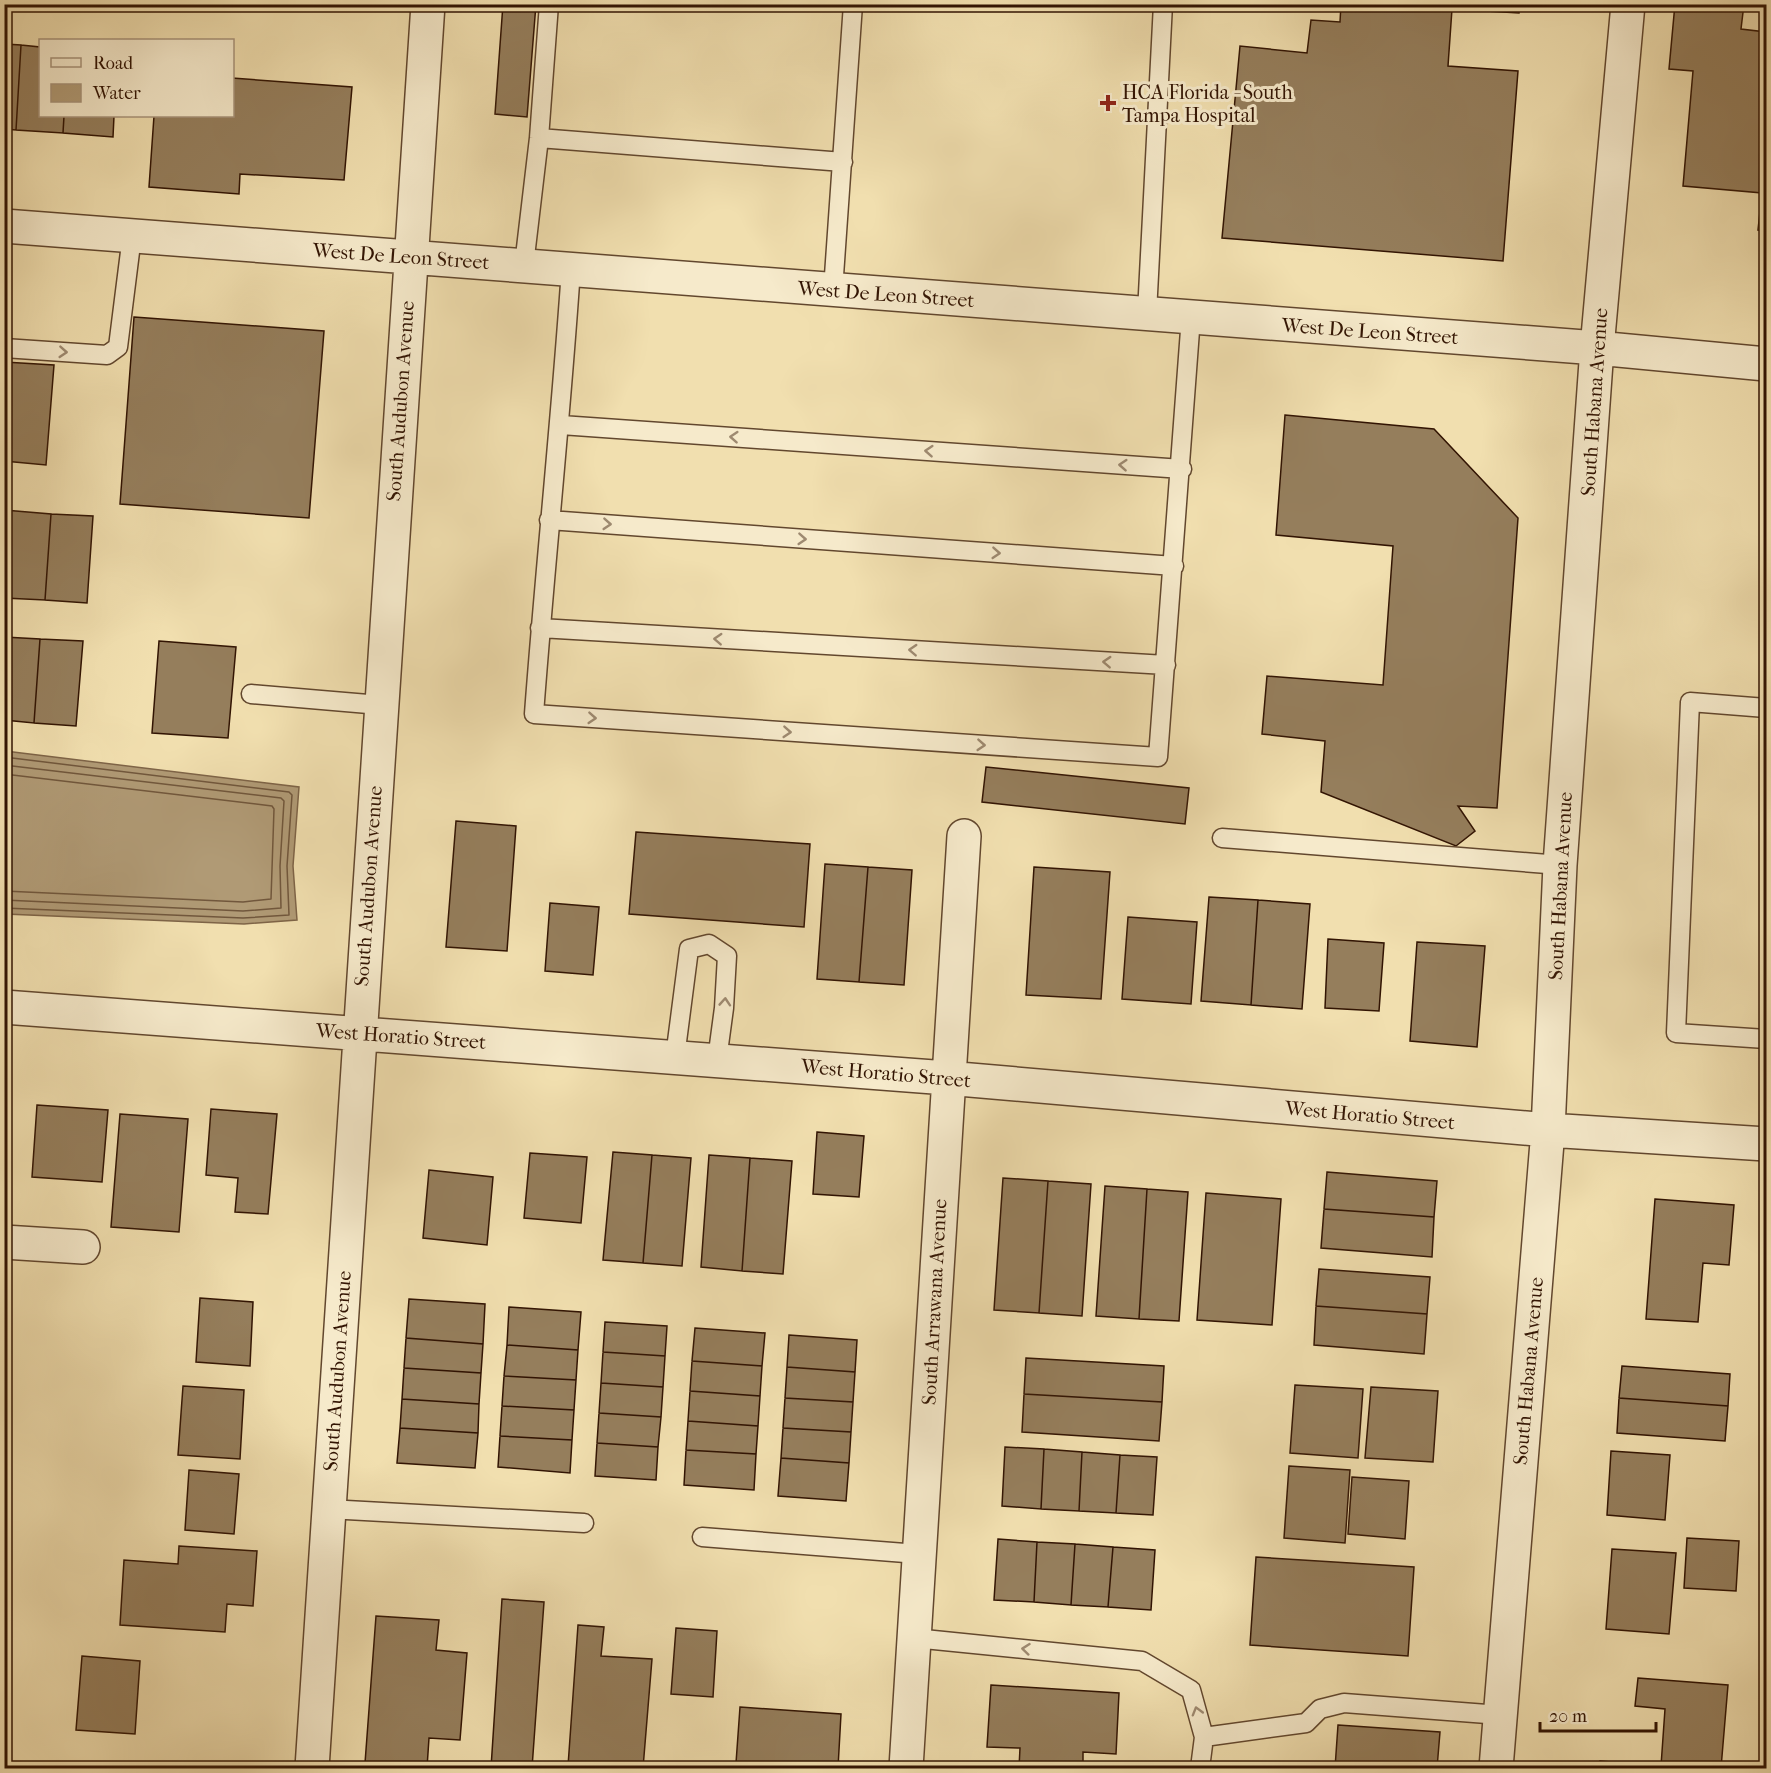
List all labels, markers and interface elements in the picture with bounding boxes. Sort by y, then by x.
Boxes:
legend [39,39,234,117]
text: Road [93,53,133,74]
place label: HCA Florida - South Tampa Hospital [1122,81,1293,127]
text: Water [92,83,141,104]
marker: HCA Florida - South Tampa Hospital [1099,94,1117,112]
street label: West De Leon Street [311,239,490,274]
street label: West De Leon Street [796,277,975,312]
street label: South Audubon Avenue [382,300,419,502]
street label: South Habana Avenue [1576,307,1613,497]
street label: West De Leon Street [1280,314,1459,349]
one-way arrow [58,345,67,358]
one-way arrow [730,431,739,444]
one-way arrow [924,445,933,458]
one-way arrow [1119,459,1128,472]
one-way arrow [603,518,612,531]
one-way arrow [797,532,806,545]
one-way arrow [992,546,1001,559]
one-way arrow [714,632,723,645]
one-way arrow [908,644,917,657]
one-way arrow [1103,655,1112,668]
one-way arrow [588,711,597,724]
one-way arrow [782,725,791,738]
one-way arrow [977,738,986,751]
street label: South Audubon Avenue [350,785,387,987]
street label: South Habana Avenue [1544,791,1577,981]
one-way arrow [718,998,731,1007]
street label: West Horatio Street [314,1019,487,1054]
street label: West Horatio Street [799,1055,972,1092]
street label: West Horatio Street [1283,1097,1456,1134]
street label: South Arrawana Avenue [918,1198,951,1406]
street label: South Audubon Avenue [319,1270,356,1472]
street label: South Habana Avenue [1509,1276,1548,1466]
one-way arrow [1022,1643,1031,1656]
scale bar [1540,1695,1656,1733]
one-way arrow [1192,1706,1204,1717]
text: 20 m [1549,1706,1587,1727]

